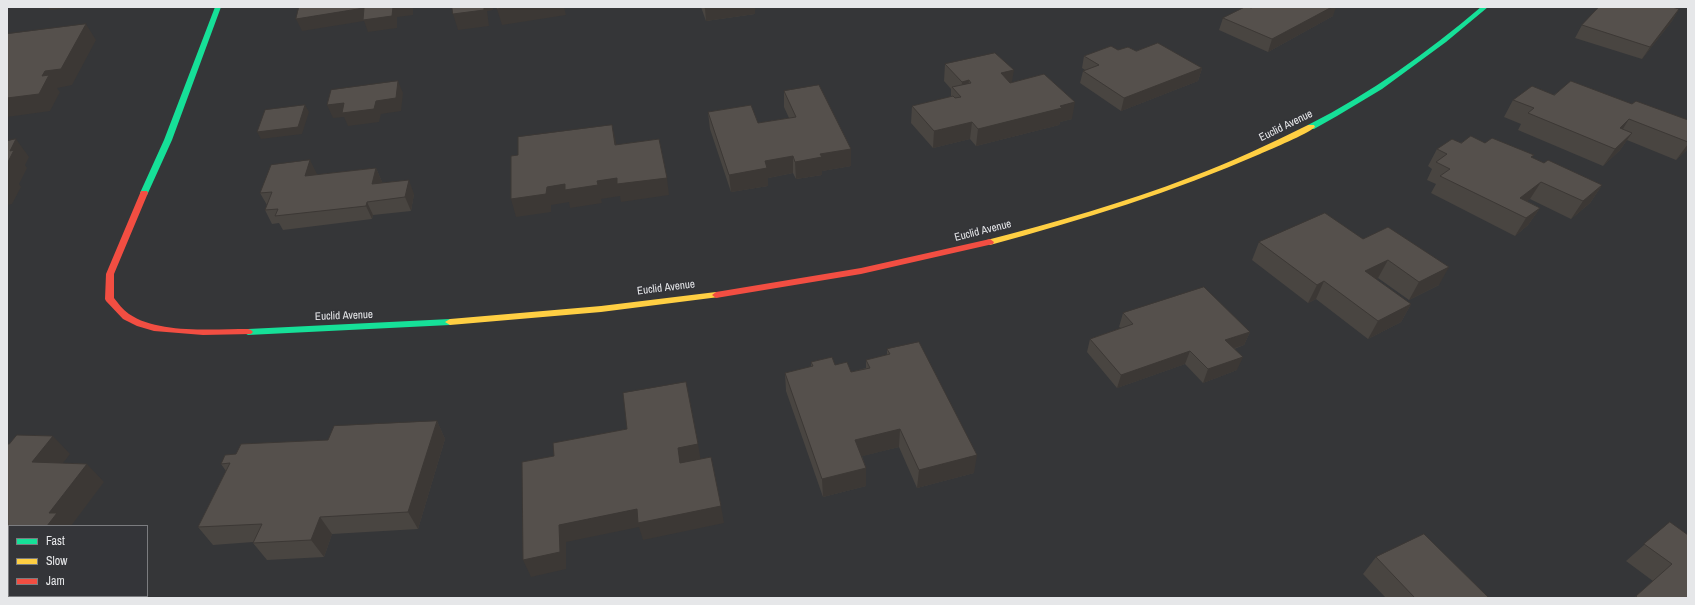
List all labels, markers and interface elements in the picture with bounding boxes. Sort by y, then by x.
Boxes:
street label: Euclid Avenue [1257,107,1315,145]
street label: Euclid Avenue [953,218,1013,244]
street label: Euclid Avenue [636,278,696,298]
street label: Euclid Avenue [315,308,373,324]
legend [8,525,148,597]
text: Fast [46,533,65,549]
text: Slow [46,553,67,569]
text: Jam [46,573,65,589]

